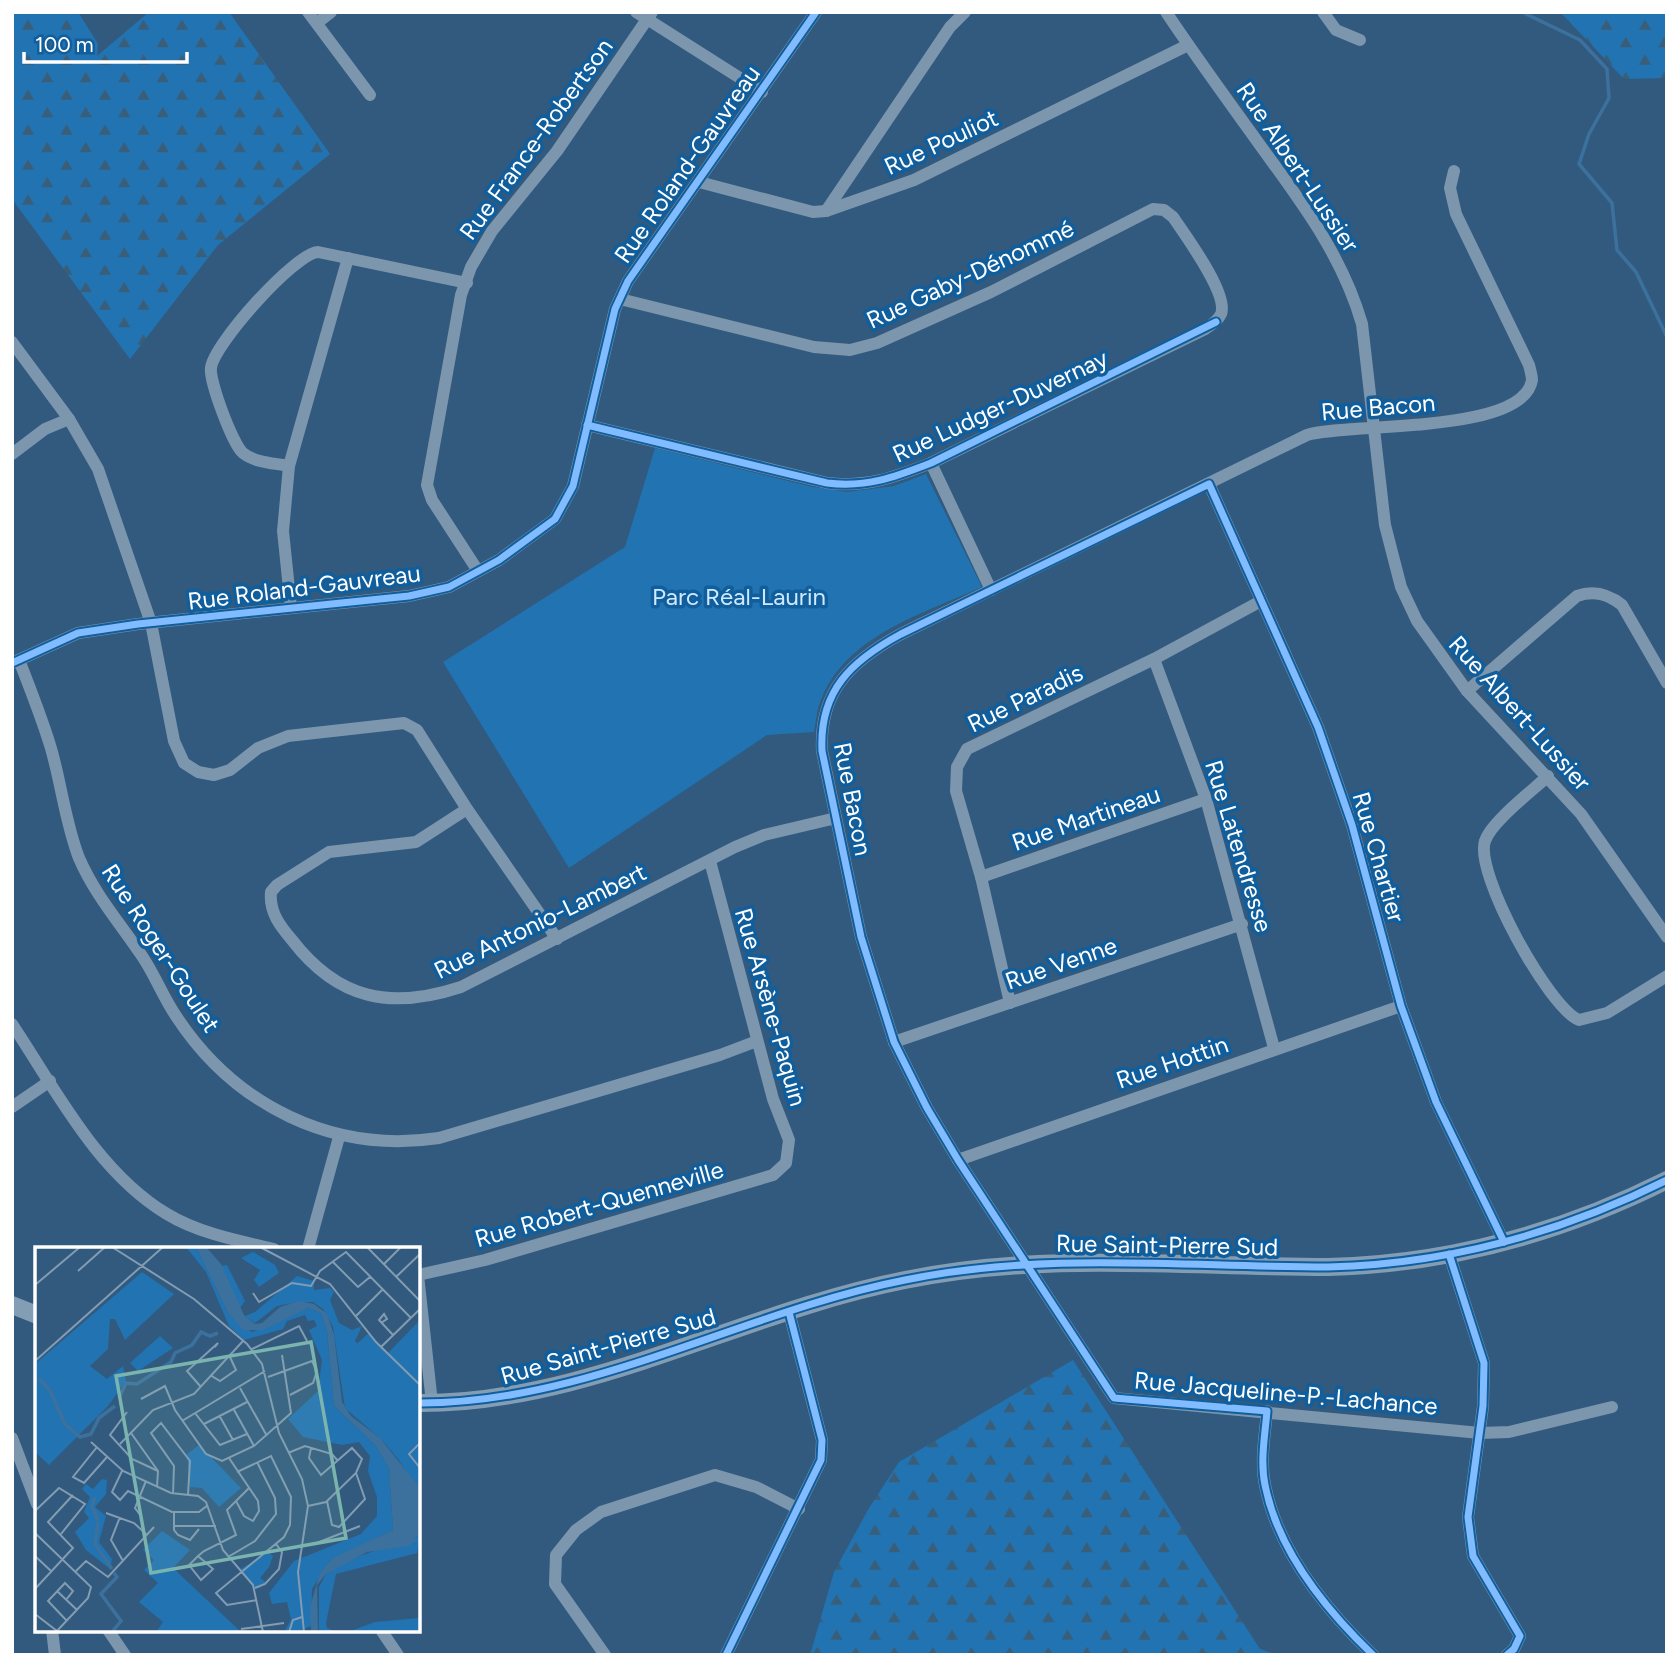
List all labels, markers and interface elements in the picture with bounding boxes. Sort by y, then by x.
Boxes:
scale bar [24,21,187,65]
text: 100 m [35,32,94,57]
street label: Rue France-Robertson [453,33,619,245]
street label: Rue Roland-Gauvreau [608,60,766,268]
street label: Rue Albert-Lussier [1231,77,1365,257]
street label: Rue Pouliot [879,103,1003,181]
street label: Rue Gaby-Dénommé [862,213,1078,335]
street label: Rue Ludger-Duvernay [888,343,1113,469]
street label: Rue Bacon [1320,388,1436,426]
street label: Rue Roland-Gauvreau [186,558,422,616]
park label: Parc Réal-Laurin [652,582,826,611]
street label: Rue Albert-Lussier [1443,630,1597,796]
street label: Rue Paradis [963,658,1087,738]
street label: Rue Bacon [828,740,878,858]
street label: Rue Latendresse [1199,756,1279,936]
street label: Rue Martineau [1008,779,1164,857]
street label: Rue Chartier [1347,788,1411,926]
street label: Rue Antonio-Lambert [429,857,651,985]
street label: Rue Roger-Goulet [96,858,226,1038]
street label: Rue Arsène-Paquin [729,905,813,1109]
street label: Rue Venne [1001,930,1121,996]
street label: Rue Hottin [1112,1029,1232,1095]
street label: Rue Robert-Quenneville [471,1155,727,1253]
street label: Rue Saint-Pierre Sud [1056,1229,1278,1261]
inset map [35,1247,420,1632]
street label: Rue Saint-Pierre Sud [497,1301,719,1391]
street label: Rue Jacqueline-P.-Lachance [1133,1365,1439,1421]

